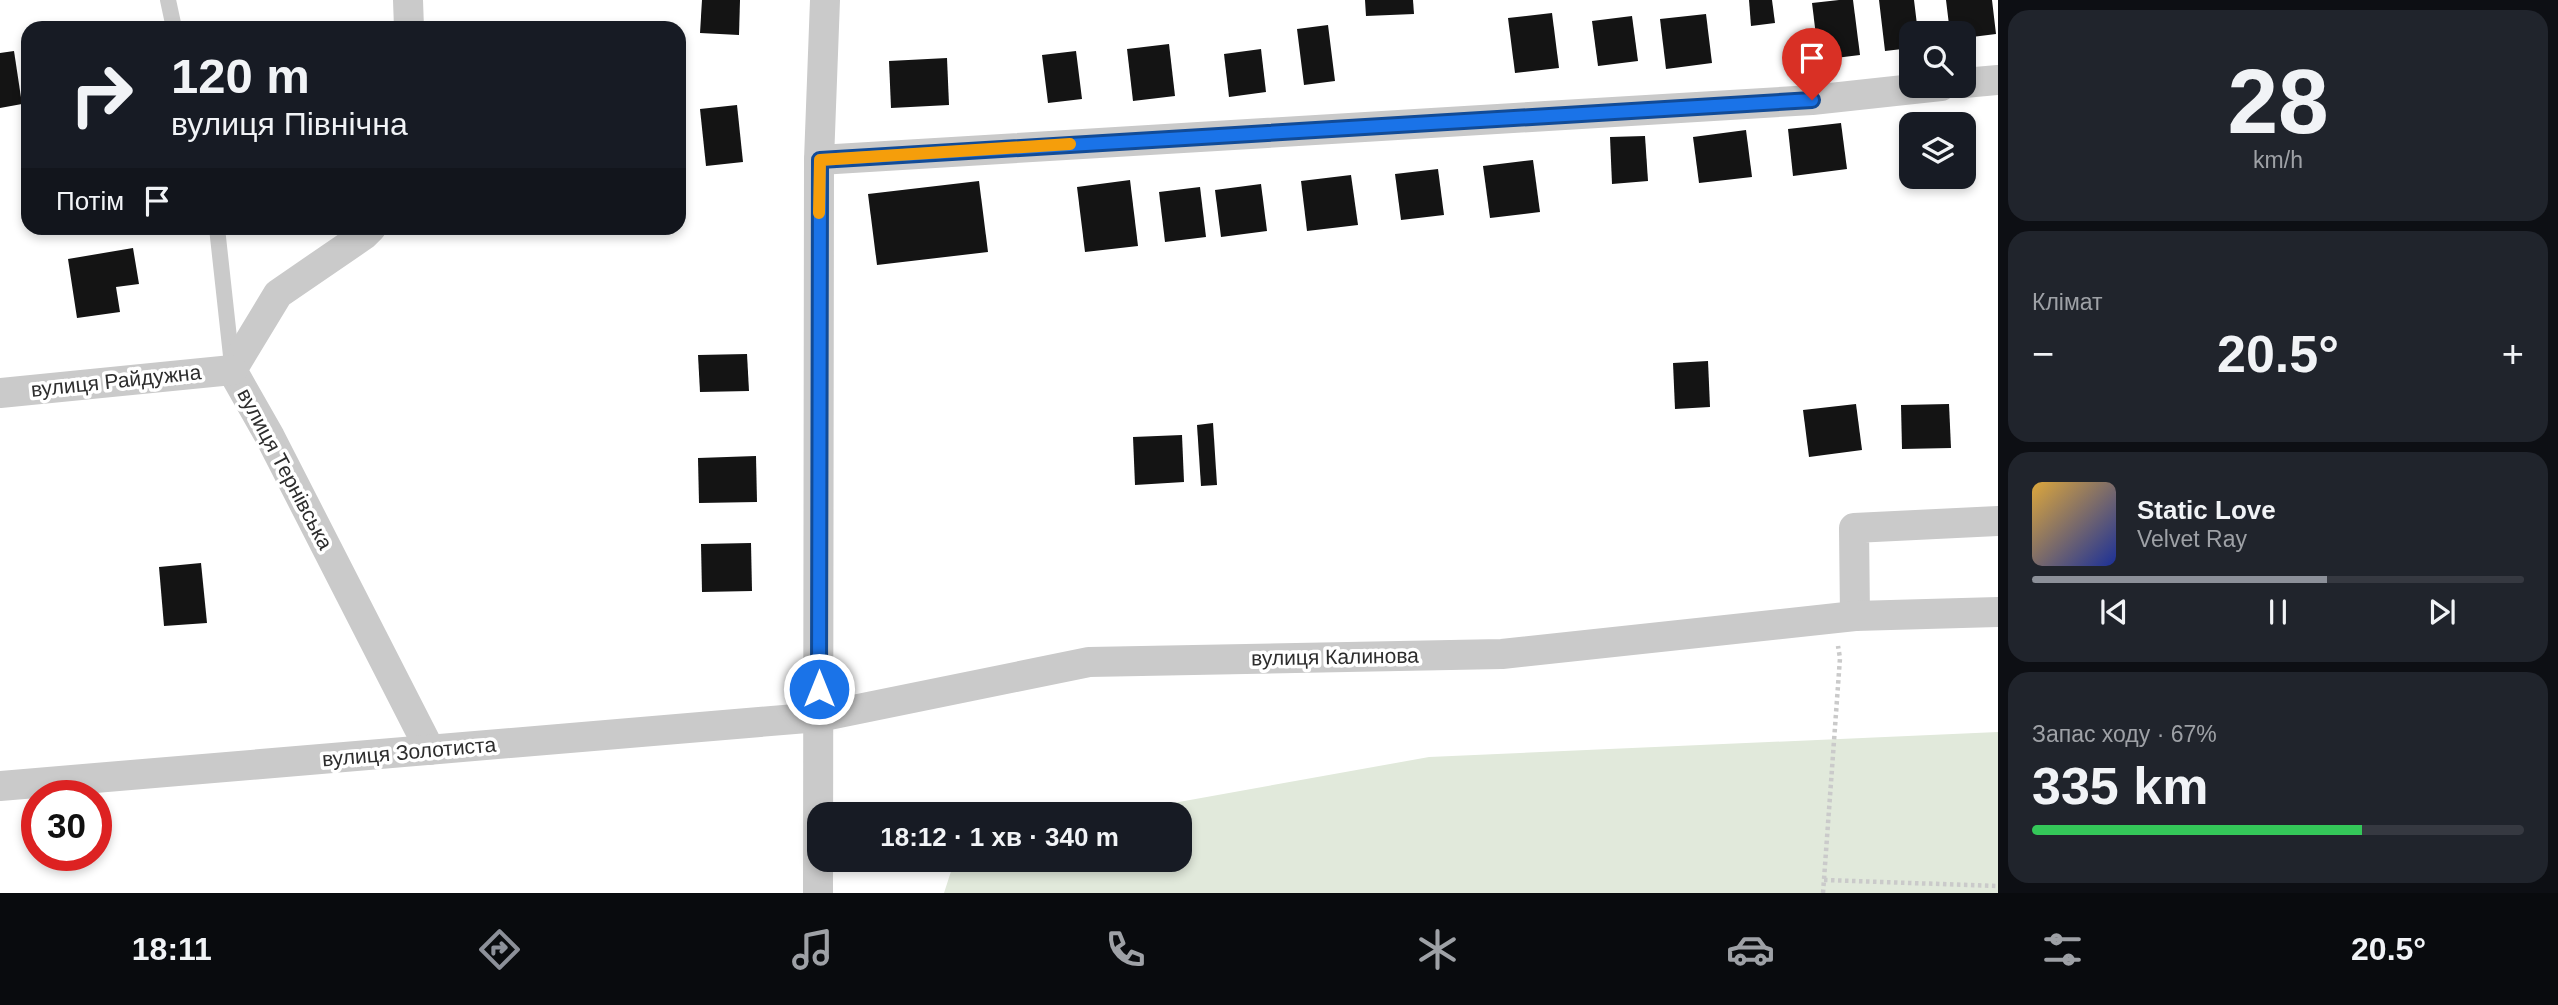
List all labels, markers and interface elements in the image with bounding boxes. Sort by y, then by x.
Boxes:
map controls [1899,21,1976,189]
button: search [1899,21,1976,98]
pin [1782,28,1842,100]
icon: arrive [1793,39,1831,77]
icon: right [56,49,147,140]
text: 120 m [171,49,310,103]
text: 28 [2227,51,2329,152]
text: вулиця Північна [171,106,408,142]
button: layers [1899,112,1976,189]
text: km/h [2253,147,2303,173]
icon: arrive [138,182,176,220]
text: Потім [56,186,124,216]
text: Клімат [2032,289,2103,315]
text: 20.5° [2217,325,2339,383]
text: − [2032,333,2054,375]
text: + [2502,333,2524,375]
street label: вулиця Райдужна [30,360,202,401]
street label: вулиця Тернівська [233,384,338,553]
text: Static Love [2137,495,2276,525]
text: Velvet Ray [2137,526,2247,552]
icon: previous [2095,593,2133,631]
icon: pause [2259,593,2297,631]
icon: next [2423,593,2461,631]
street label: вулиця Калинова [1251,644,1419,669]
position arrow [782,652,856,726]
text: Запас ходу · 67% [2032,721,2217,747]
street label: вулиця Золотиста [321,732,497,771]
text: 335 km [2032,757,2208,815]
speed limit sign: 30 [21,780,112,871]
text: 18:12 · 1 хв · 340 m [880,822,1119,852]
icon: directions [475,925,524,974]
icon: music [788,925,837,974]
icon: phone [1101,925,1150,974]
icon: climate [1413,925,1462,974]
icon: car [1726,925,1775,974]
icon: filters [2038,925,2087,974]
text: 18:11 [132,931,212,967]
text: 20.5° [2351,931,2426,967]

